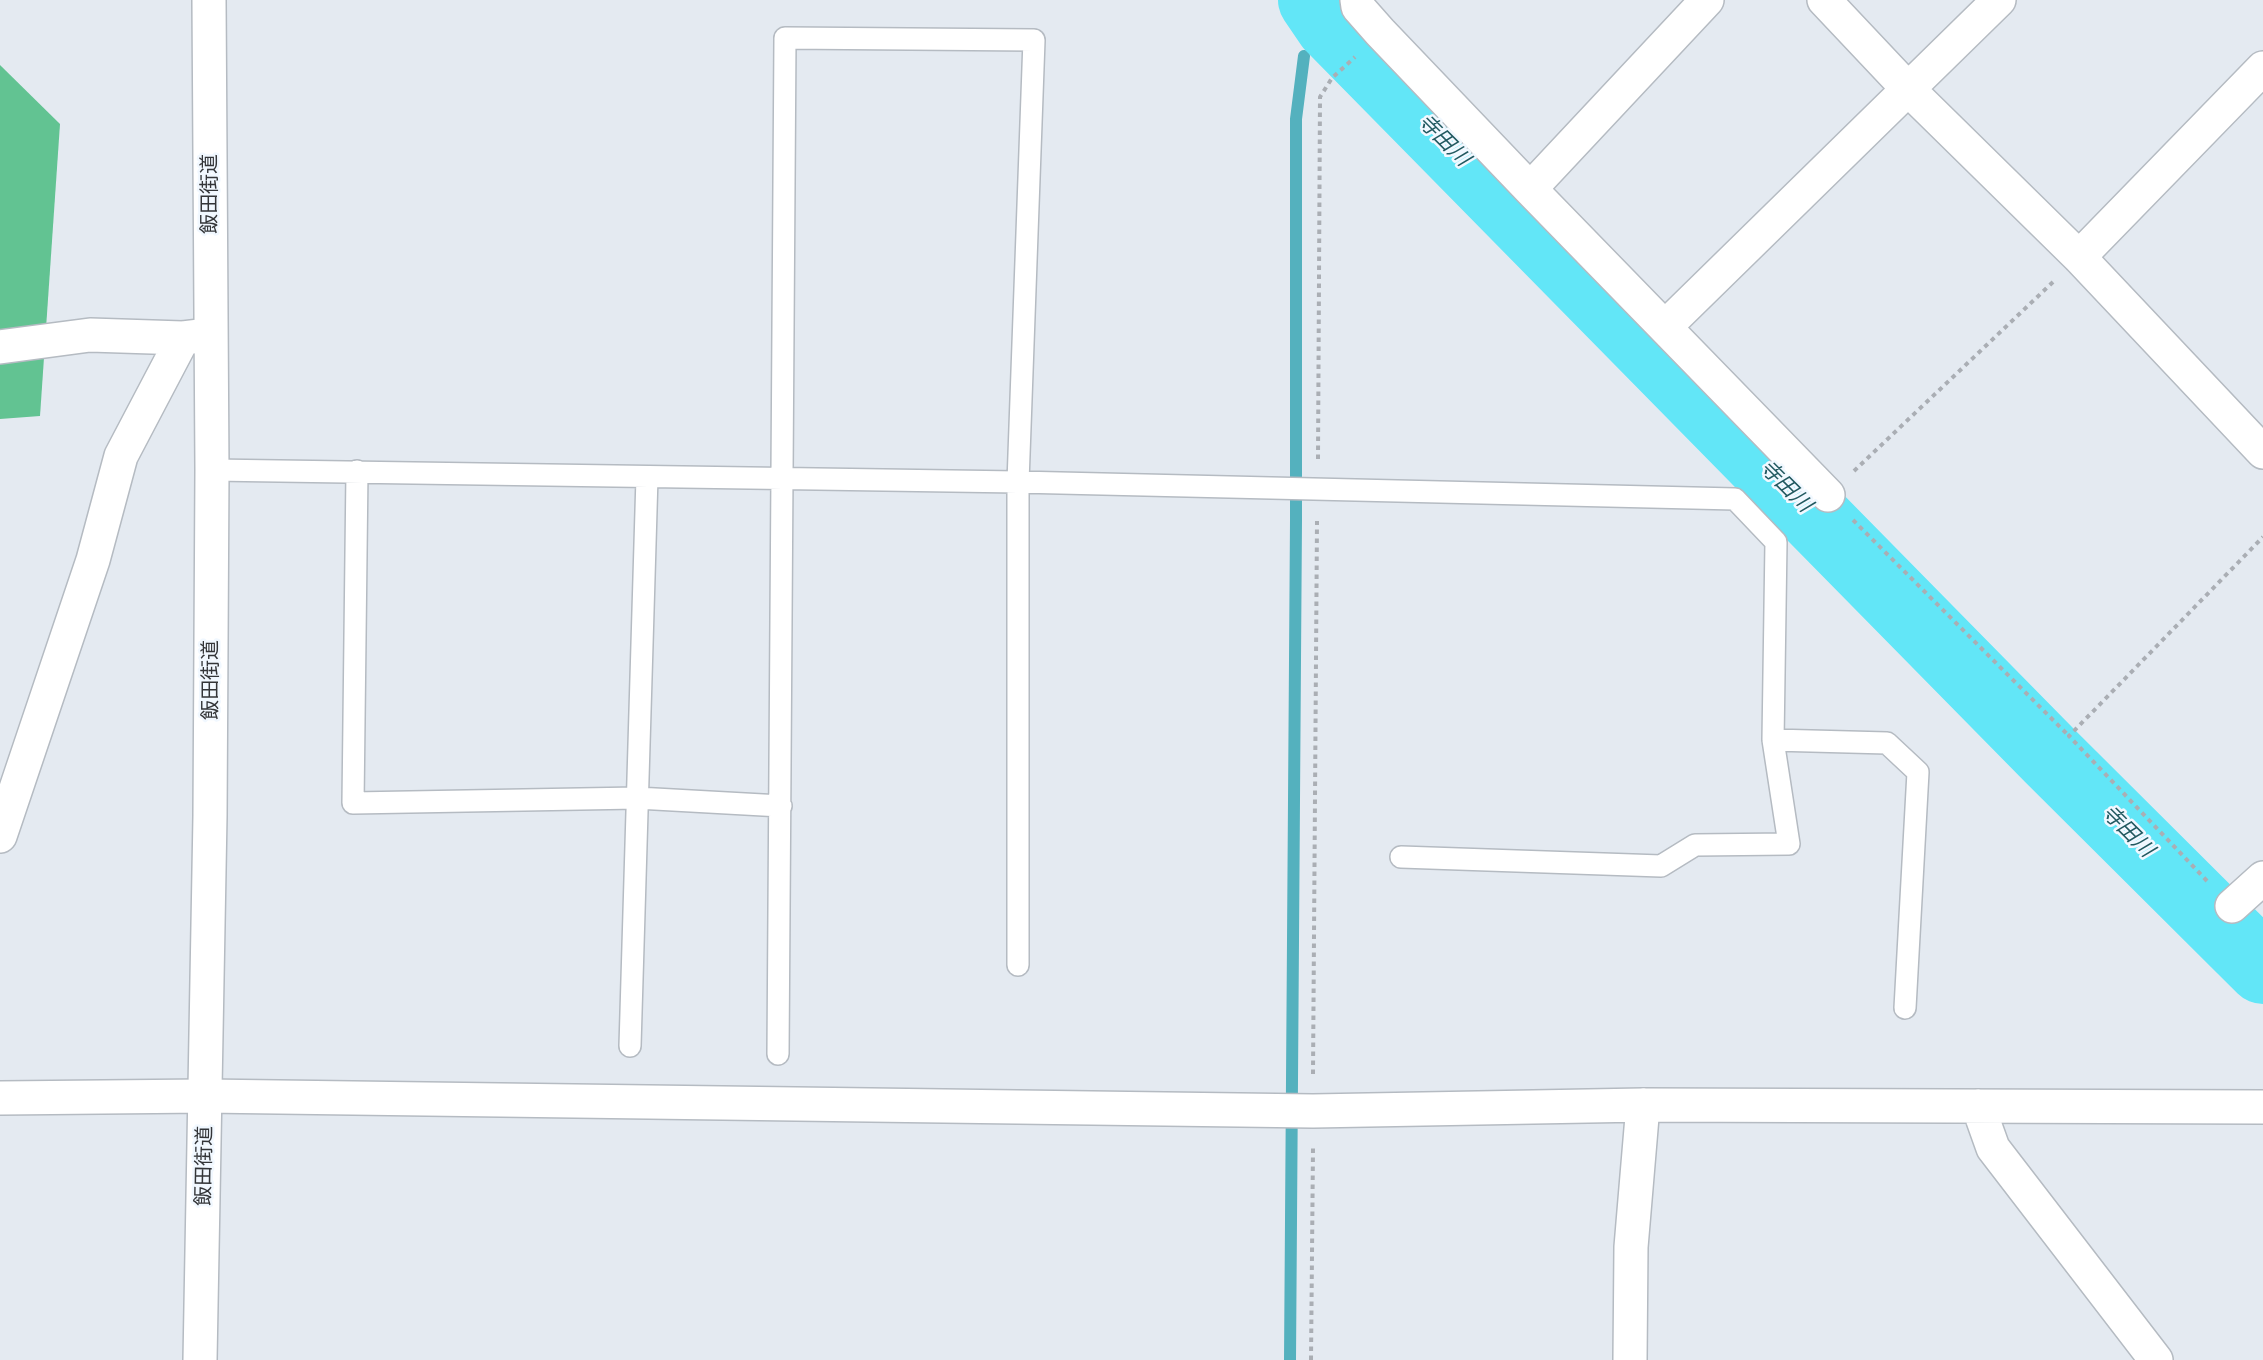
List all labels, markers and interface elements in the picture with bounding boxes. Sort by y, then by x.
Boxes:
water label: 寺田川 [1413,109,1475,171]
street label: 飯田街道 [198,154,222,234]
water label: 寺田川 [1755,455,1817,517]
street label: 飯田街道 [199,640,223,720]
water label: 寺田川 [2097,800,2159,862]
street label: 飯田街道 [191,1126,217,1206]

